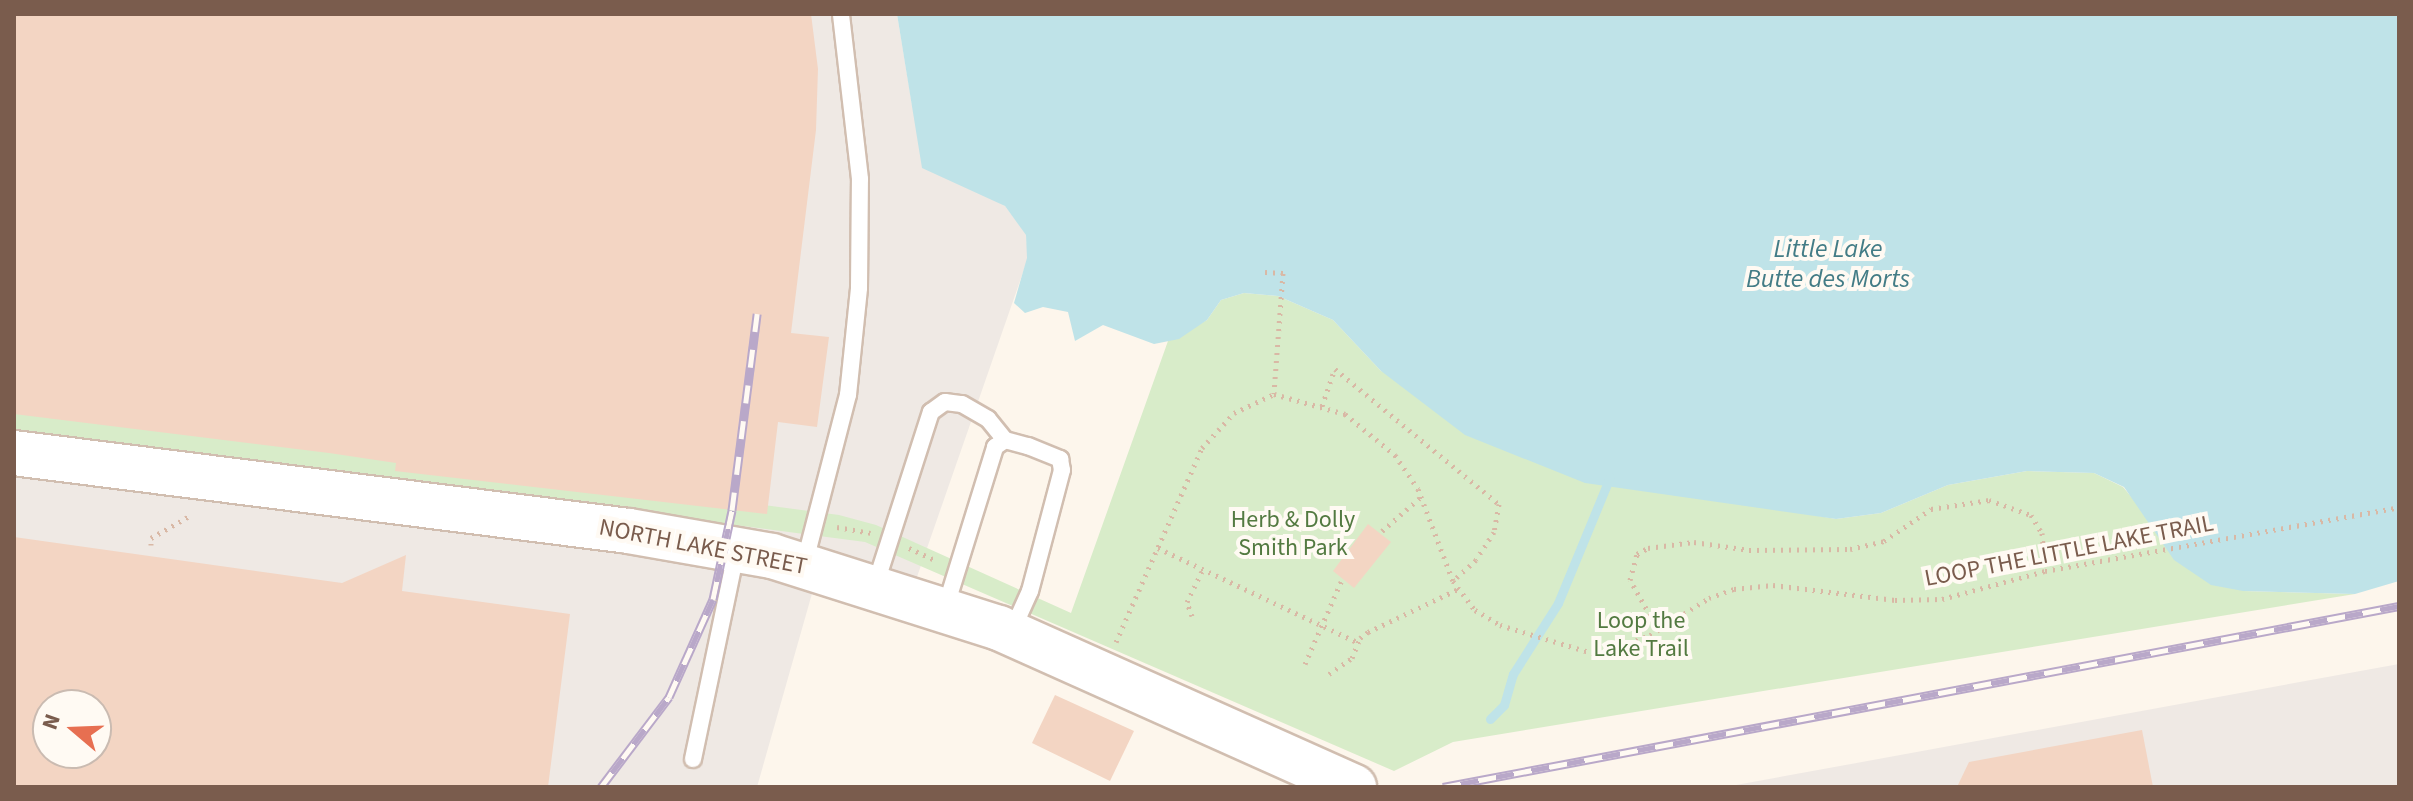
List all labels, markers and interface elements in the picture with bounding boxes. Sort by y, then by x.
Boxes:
water label: Little Lake Butte des Morts [1746,233,1910,294]
park label: Herb & Dolly Smith Park [1231,506,1355,562]
street label: LOOP THE LITTLE LAKE TRAIL [1922,509,2216,593]
street label: NORTH LAKE STREET [597,513,809,581]
park label: Loop the Lake Trail [1593,607,1689,663]
north arrow [32,689,112,769]
text: N [34,710,69,734]

